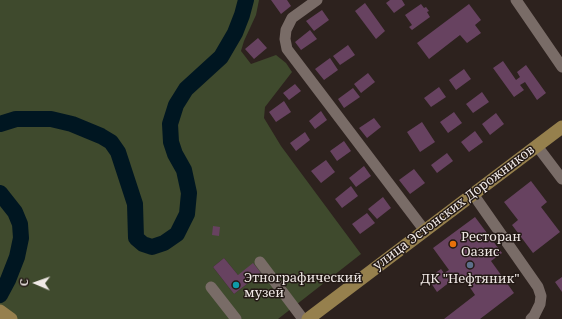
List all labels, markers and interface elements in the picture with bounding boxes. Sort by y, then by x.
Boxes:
street label: улица Эстонских Дорожников [370,142,538,274]
place label: Ресторан Оазис [461,229,521,260]
marker: Ресторан Оазис [448,239,458,249]
marker: ДК "Нефтяник" [465,260,475,270]
north arrow [16,263,56,303]
place label: Этнографический музей [244,270,362,301]
place label: ДК "Нефтяник" [421,271,519,287]
text: С [16,279,31,286]
marker: Этнографический музей [231,280,241,290]

